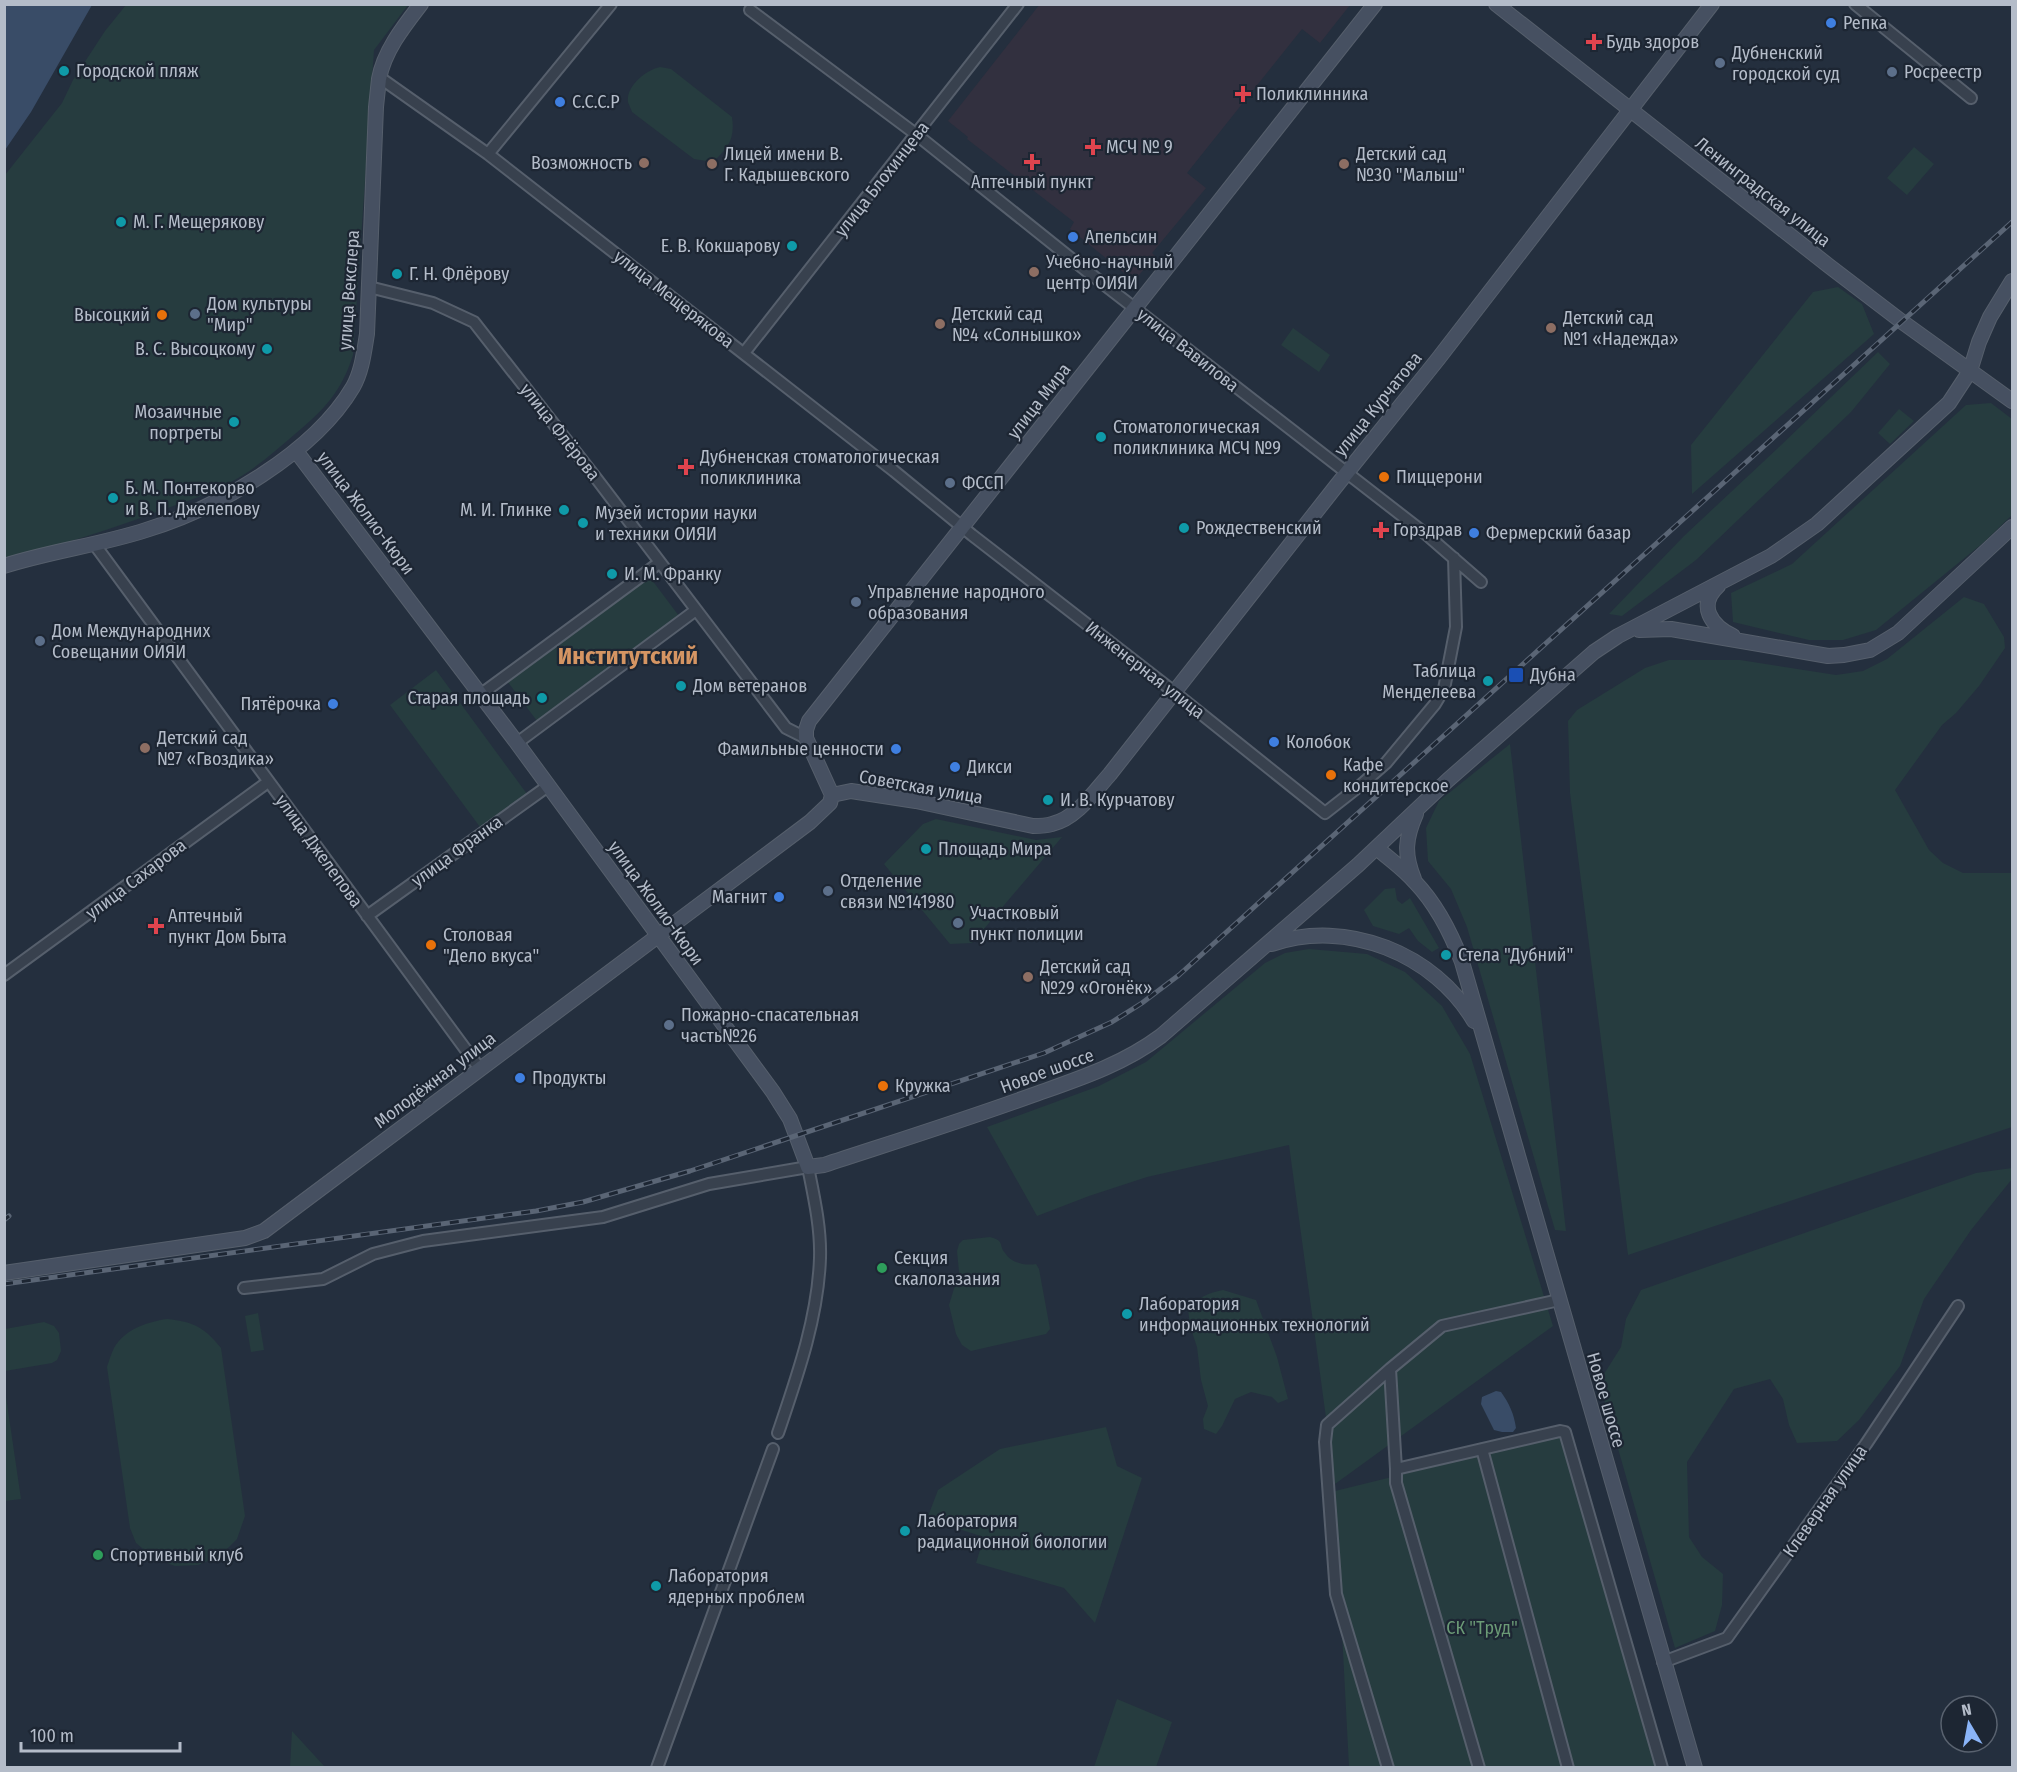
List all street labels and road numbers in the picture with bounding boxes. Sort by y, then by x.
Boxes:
street label: улица Блохинцева [830,117,934,241]
street label: Ленинградская улица [1691,132,1835,252]
street label: улица Векслера [334,229,364,351]
street label: улица Мещерякова [610,245,739,353]
street label: улица Вавилова [1133,303,1243,397]
street label: улица Курчатова [1329,347,1427,461]
street label: улица Мира [1003,359,1075,443]
street label: улица Флёрова [515,379,605,485]
street label: улица Жолио-Кюри [313,447,419,579]
street label: Инженерная улица [1081,617,1209,724]
street label: Советская улица [857,765,985,809]
street label: улица Джелепова [271,790,367,912]
street label: улица Франка [407,810,507,891]
street label: улица Сахарова [81,834,191,924]
street label: улица Жолио-Кюри [603,837,709,969]
street label: Молодёжная улица [370,1027,500,1133]
street label: Новое шоссе [997,1044,1097,1098]
street label: Новое шоссе [1582,1350,1630,1450]
street label: Клеверная улица [1778,1441,1872,1561]

